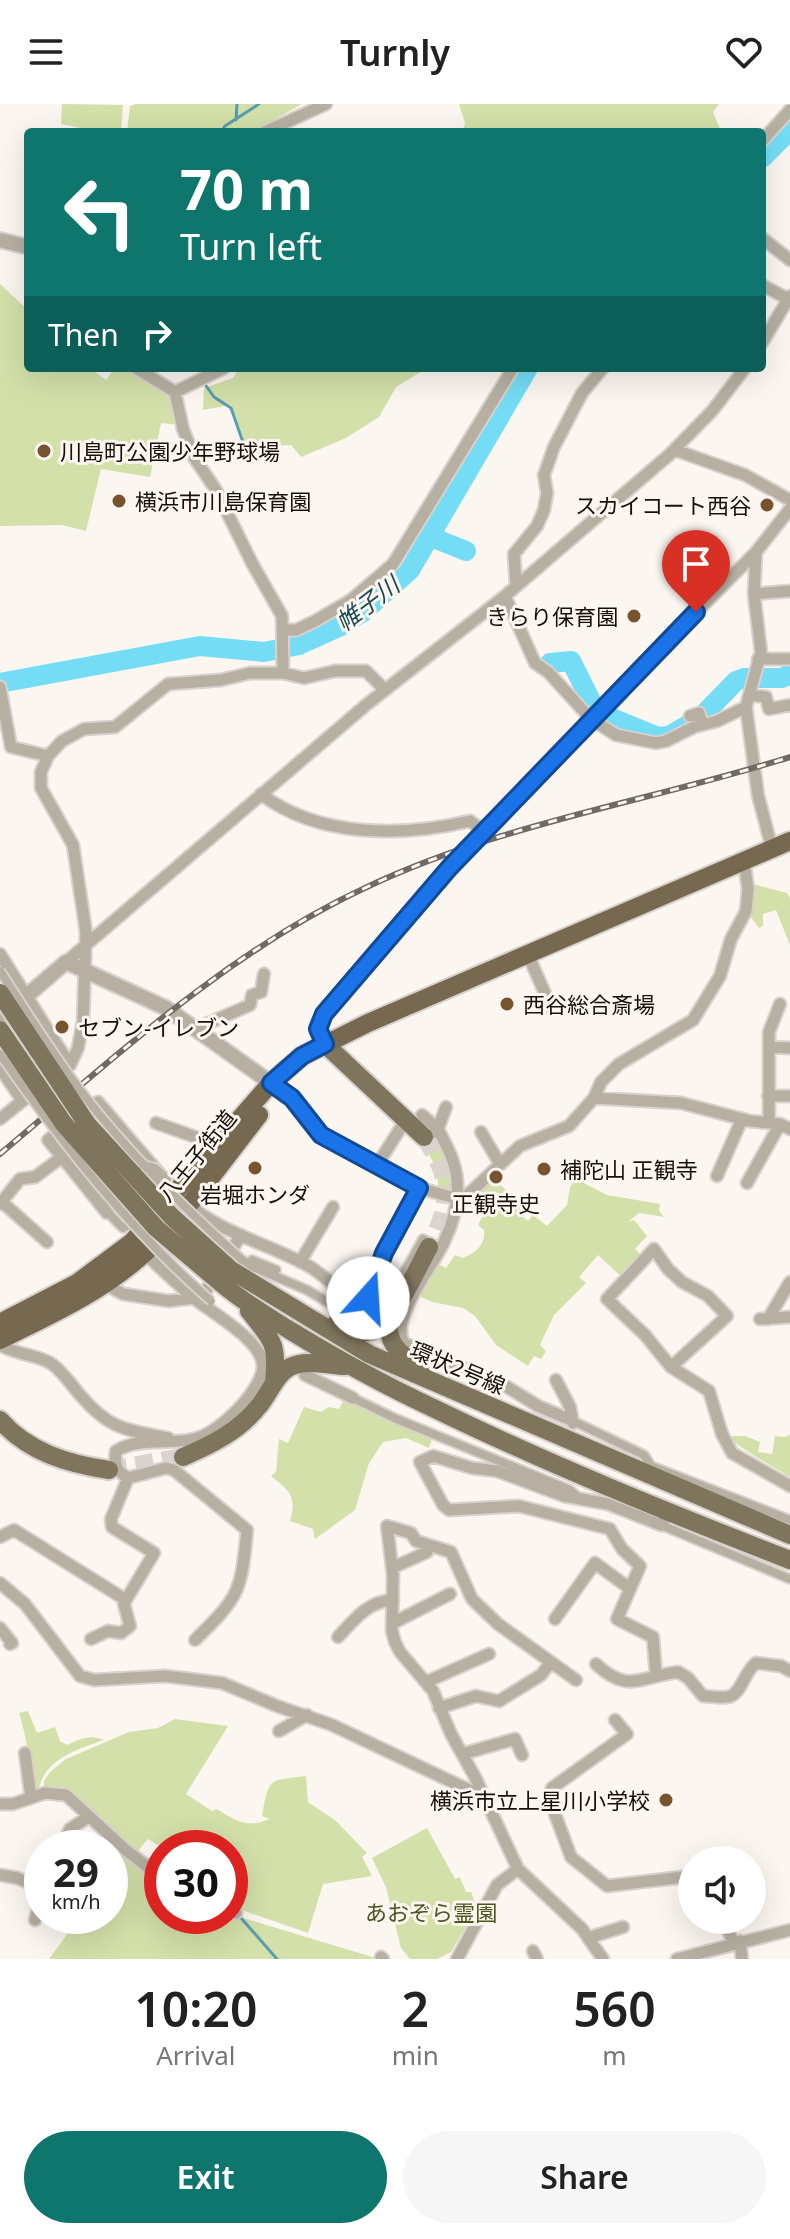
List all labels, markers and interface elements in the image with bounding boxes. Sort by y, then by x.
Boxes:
text: Turnly [340,28,450,77]
icon: menu [24,30,68,74]
icon: heart [722,30,766,74]
text: 70 m [180,150,313,226]
icon: left [48,160,152,264]
text: Turn left [180,222,322,271]
icon: right [135,312,179,356]
text: Then [48,314,119,355]
place label: 川島町公園少年野球場 [60,436,280,466]
marker: 川島町公園少年野球場 [35,442,53,460]
place label: 横浜市川島保育園 [135,486,311,516]
place label: スカイコート西谷 [575,490,751,520]
marker: 横浜市川島保育園 [110,492,128,510]
marker: スカイコート西谷 [758,496,776,514]
pin [662,530,730,612]
icon: arrive [674,542,718,586]
water label: 帷子川 [328,566,408,638]
place label: きらり保育園 [486,601,618,631]
marker: きらり保育園 [625,607,643,625]
place label: 西谷総合斎場 [523,989,655,1019]
marker: 西谷総合斎場 [498,995,516,1013]
place label: セブン-イレブン [78,1012,239,1042]
marker: セブン-イレブン [53,1018,71,1036]
street label: 八王子街道 [150,1103,242,1207]
place label: 補陀山 正観寺 [560,1154,698,1184]
marker: 岩堀ホンダ [246,1159,264,1177]
marker: 補陀山 正観寺 [535,1160,553,1178]
marker: 正観寺史 [487,1168,505,1186]
place label: 岩堀ホンダ [200,1179,310,1209]
place label: 正観寺史 [452,1188,540,1218]
position arrow [326,1256,410,1340]
street label: 環状2号線 [406,1334,510,1400]
place label: 横浜市立上星川小学校 [430,1785,650,1815]
marker: 横浜市立上星川小学校 [657,1791,675,1809]
speed limit sign: 30 [144,1830,248,1934]
text: 29 [53,1844,99,1899]
map controls [678,1846,766,1934]
button: sound [678,1846,766,1934]
text: km/h [51,1888,101,1915]
park label: あおぞら霊園 [365,1897,497,1927]
text: 10:20 [134,1976,257,2041]
text: 2 [402,1976,429,2041]
text: 560 [573,1976,656,2041]
text: Arrival [156,2037,236,2073]
text: min [392,2037,439,2073]
text: m [602,2037,627,2073]
button: Exit [24,2131,387,2223]
button: Share [403,2131,766,2223]

